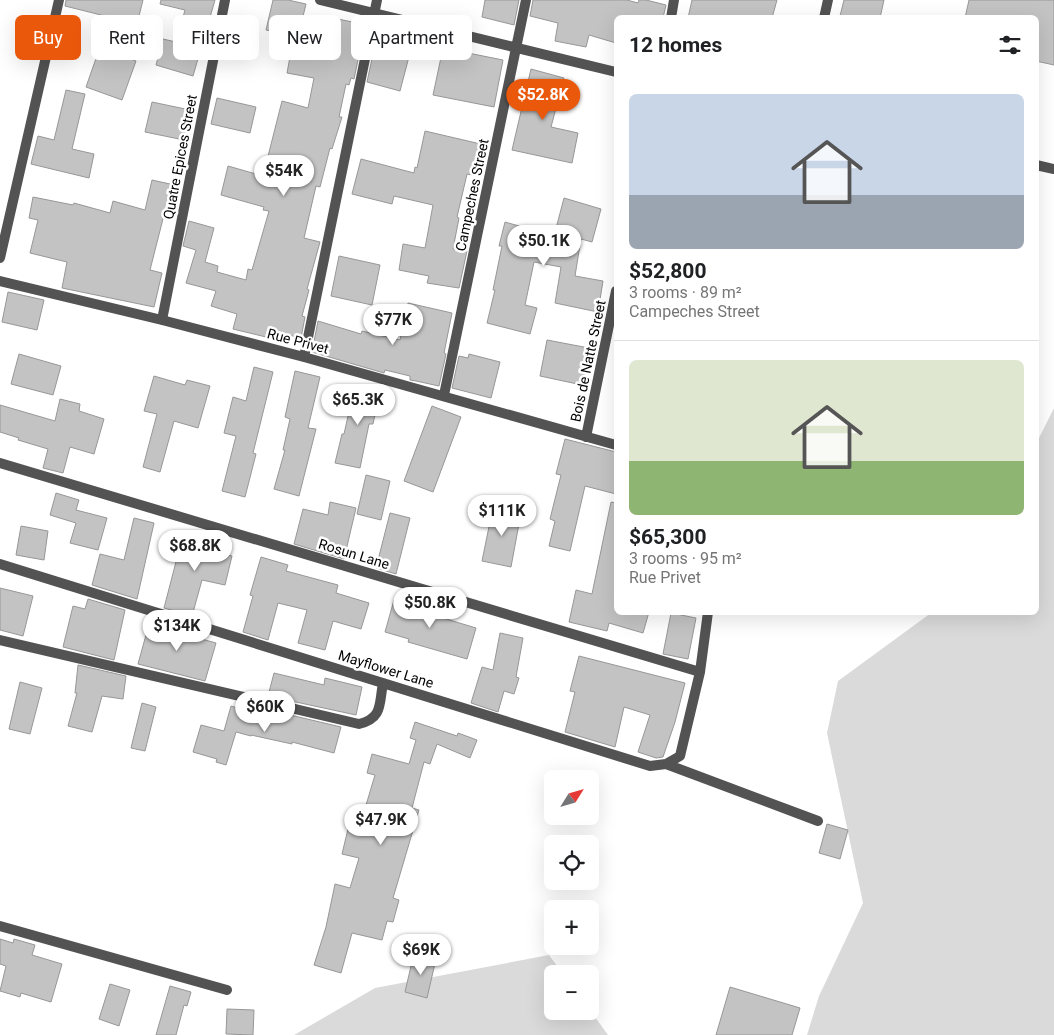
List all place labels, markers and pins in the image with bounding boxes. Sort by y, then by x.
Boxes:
pin: $52.8K [502,78,584,121]
pin: $54K [254,154,314,197]
pin: $50.1K [503,224,585,267]
pin: $77K [363,304,423,346]
pin: $65.3K [317,384,399,426]
pin: $111K [467,494,537,537]
pin: $68.8K [154,530,236,572]
pin: $50.8K [389,586,471,629]
pin: $134K [142,610,212,652]
pin: $60K [235,690,295,733]
pin: $47.9K [340,804,422,846]
pin: $69K [391,934,451,976]

